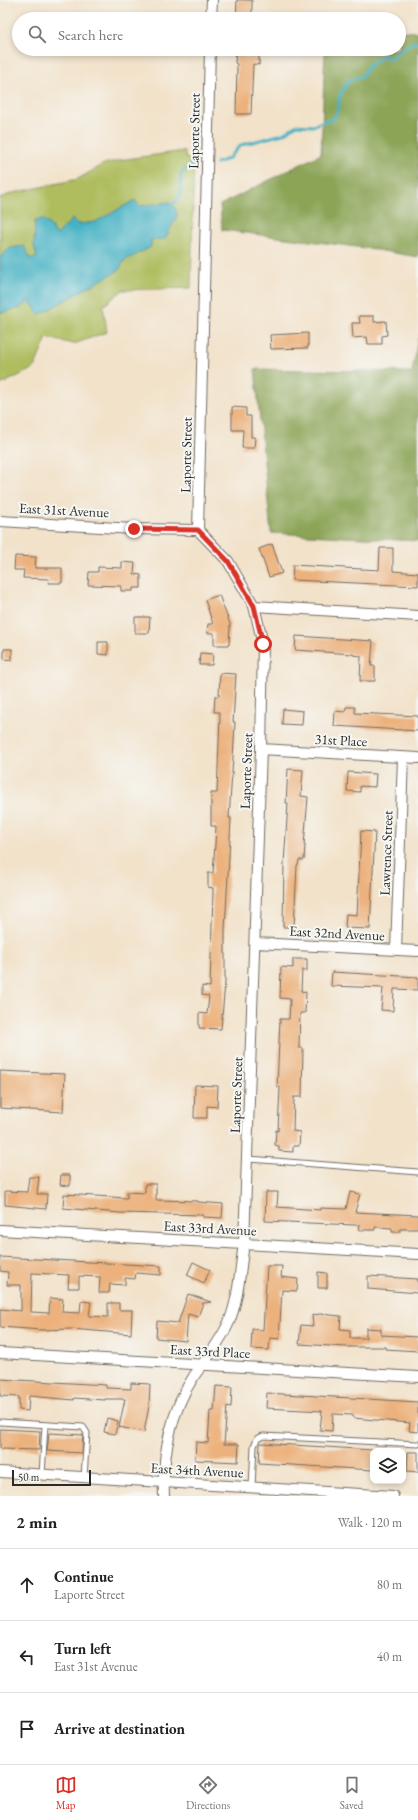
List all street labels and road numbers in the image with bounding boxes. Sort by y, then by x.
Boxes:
street label: Laporte Street [184,92,204,169]
street label: Laporte Street [176,416,196,493]
street label: East 31st Avenue [18,499,110,521]
street label: 31st Place [314,730,368,750]
street label: Laporte Street [236,732,256,809]
street label: Lawrence Street [376,810,396,896]
street label: East 32nd Avenue [289,922,386,945]
street label: Laporte Street [226,1056,246,1133]
street label: East 33rd Avenue [163,1217,257,1239]
street label: East 33rd Place [169,1340,251,1362]
street label: East 34th Avenue [150,1459,244,1481]

